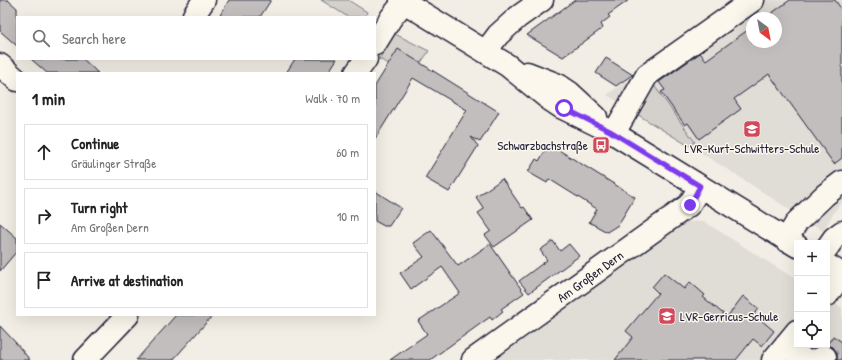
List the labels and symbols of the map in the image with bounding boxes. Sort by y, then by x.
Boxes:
north arrow [746,12,782,48]
route start [555,99,573,117]
school or university icon: LVR-Kurt-Schwitters-Schule [742,119,762,139]
bus stop icon: Schwarzbachstraße [591,135,611,155]
place label: Schwarzbachstraße [497,136,588,154]
place label: LVR-Kurt-Schwitters-Schule [684,139,820,157]
route end [681,196,699,214]
street label: Am Großen Dern [553,246,627,306]
school or university icon: LVR-Gerricus-Schule [657,306,677,326]
place label: LVR-Gerricus-Schule [680,307,778,325]

